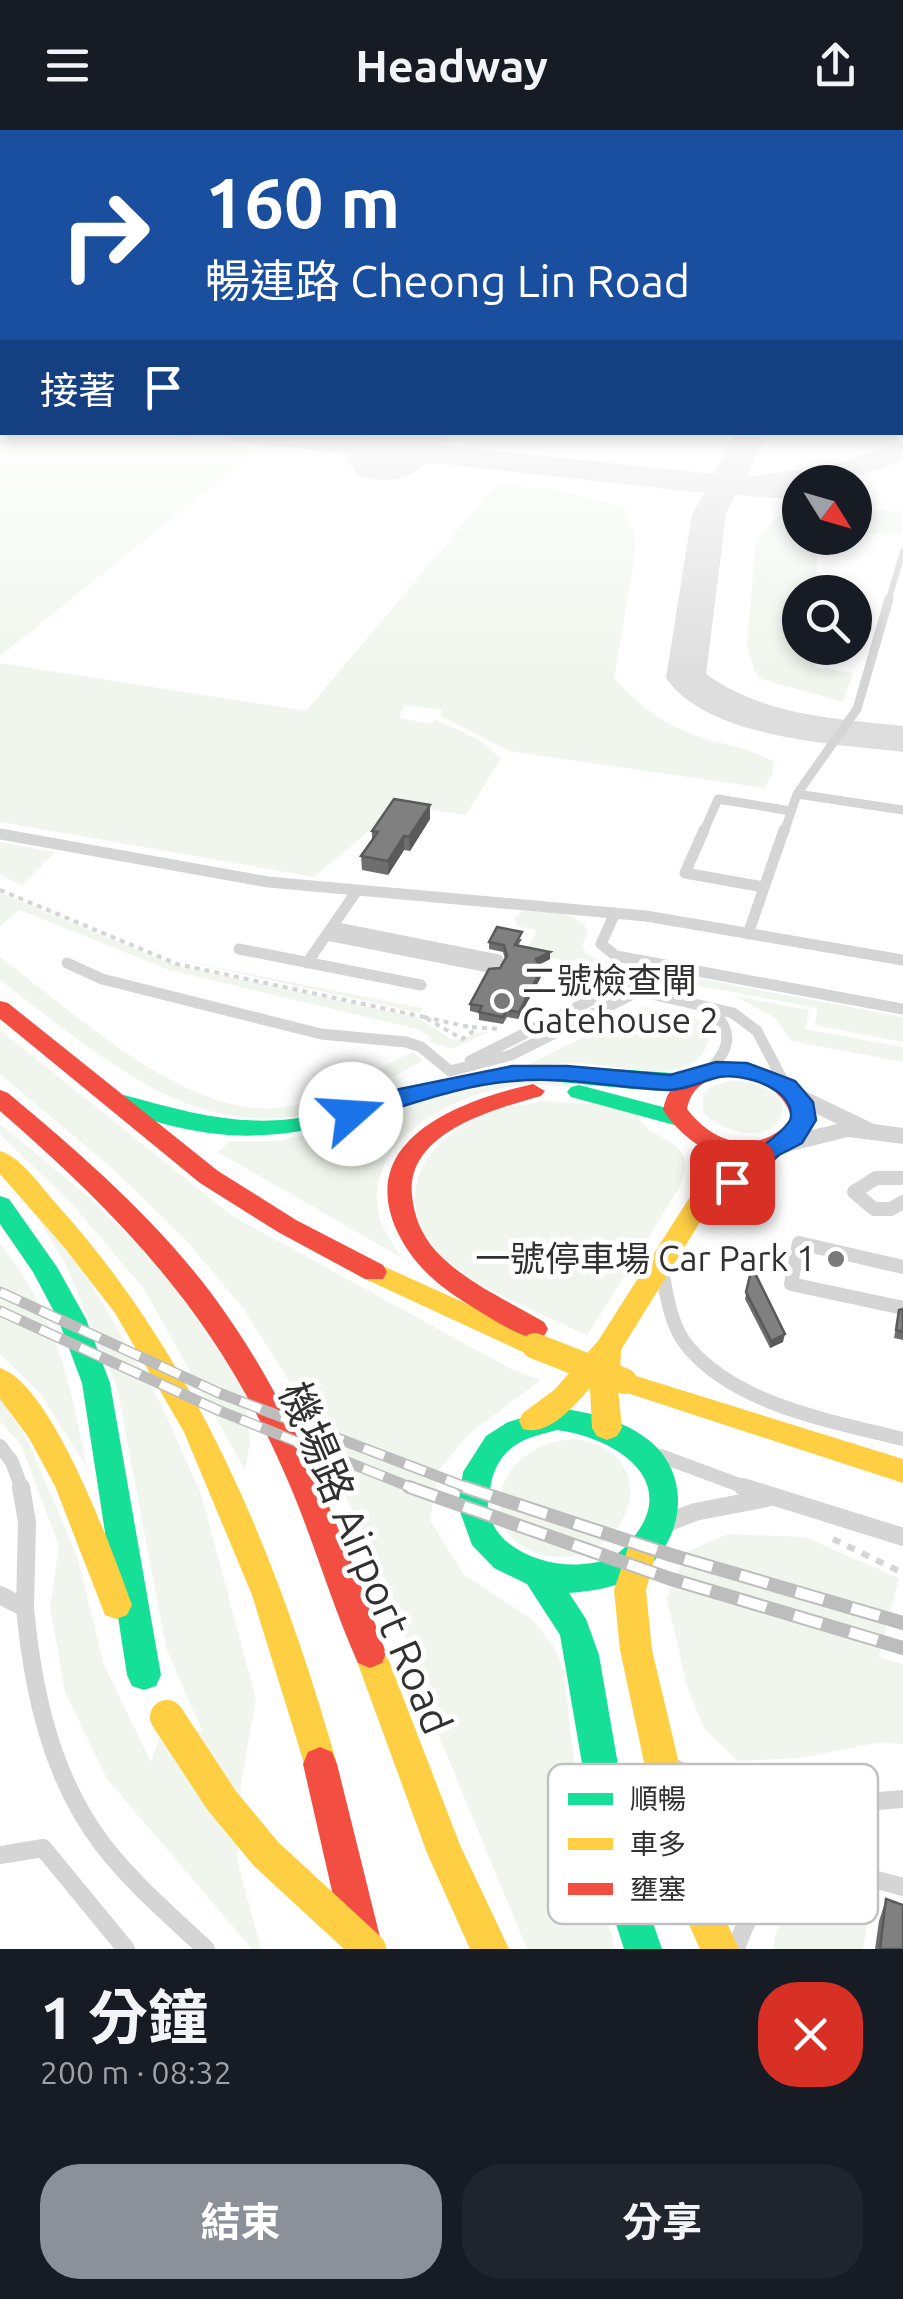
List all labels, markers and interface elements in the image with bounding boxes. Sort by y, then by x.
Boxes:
icon: menu [40,38,95,93]
icon: share [808,38,863,93]
text: Headway [355,40,548,91]
text: 160 m [205,163,400,241]
icon: right [40,170,170,300]
text: 暢連路 Cheong Lin Road [205,255,690,306]
icon: arrive [136,360,191,415]
text: 接著 [40,369,116,411]
north arrow [782,465,872,555]
map controls [782,465,872,665]
button: search [782,575,872,665]
place label: 二號檢查閘 Gatehouse 2 [522,960,719,1040]
marker: 二號檢查閘 Gatehouse 2 [491,990,513,1012]
position arrow [299,1062,403,1166]
pin [690,1140,775,1225]
icon: arrive [705,1155,760,1210]
place label: 一號停車場 Car Park 1 [475,1238,816,1278]
marker: 一號停車場 Car Park 1 [825,1248,847,1270]
street label: 機場路 Airport Road [271,1375,462,1741]
legend [548,1764,878,1924]
text: 順暢 [630,1783,686,1814]
text: 車多 [630,1828,686,1859]
text: 壅塞 [630,1873,686,1904]
button: close [758,1982,863,2087]
text: 1 分鐘 [40,1983,208,2050]
text: 200 m · 08:32 [40,2054,232,2090]
button: 結束 [40,2164,442,2279]
button: 分享 [462,2164,863,2279]

